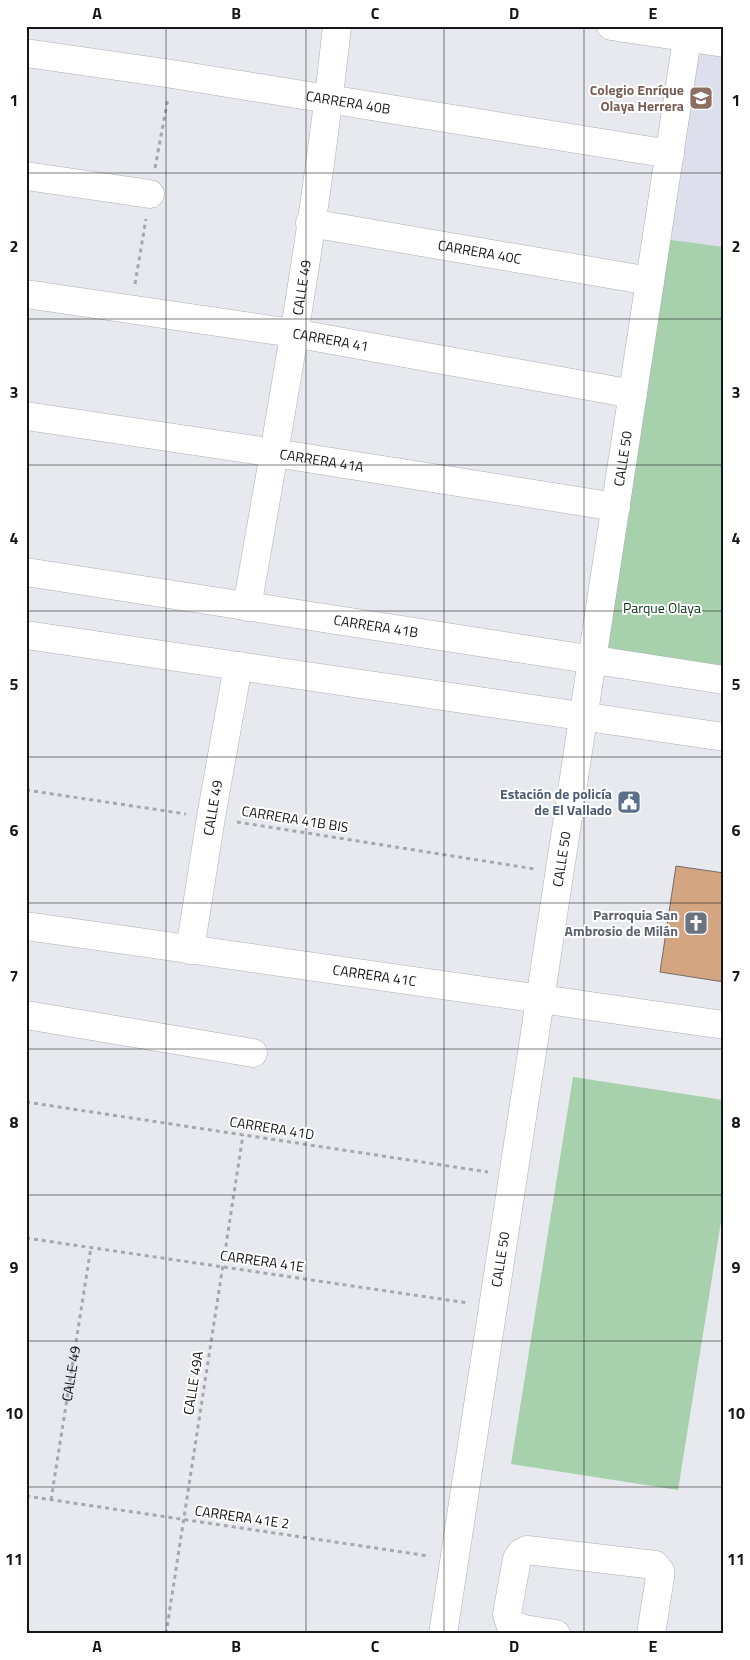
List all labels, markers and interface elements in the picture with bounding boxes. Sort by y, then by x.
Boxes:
text: A [92,1,102,25]
text: B [231,1,241,25]
text: C [371,1,380,25]
text: D [509,1,519,25]
text: E [649,1,658,25]
place label: Colegio Enríque Olaya Herrera [590,79,684,116]
street label: CARRERA 40B [305,85,392,119]
school or university icon: Colegio Enríque Olaya Herrera [688,85,714,111]
text: 1 [10,88,18,112]
text: 1 [732,88,740,112]
text: 2 [10,234,18,258]
street label: CARRERA 40C [436,234,523,269]
text: 2 [732,234,740,258]
street label: CALLE 49 [286,258,316,317]
street label: CARRERA 41 [291,322,370,356]
text: 3 [10,380,18,404]
text: 3 [732,380,740,404]
street label: CALLE 50 [608,429,637,488]
street label: CARRERA 41A [278,443,366,477]
text: 4 [10,526,19,550]
text: 4 [732,526,741,550]
park label: Parque Olaya [623,597,701,618]
street label: CARRERA 41B [332,609,420,643]
text: 5 [10,672,19,696]
text: 5 [732,672,741,696]
street label: CALLE 49 [197,778,227,837]
place label: Estación de policía de El Vallado [500,783,612,820]
public building icon: Estación de policía de El Vallado [616,789,642,815]
street label: CARRERA 41B BIS [240,800,350,837]
text: 6 [10,818,19,842]
text: 6 [732,818,741,842]
street label: CALLE 50 [546,830,576,888]
place label: Parroquia San Ambrosio de Milán [565,904,678,941]
church icon: Parroquia San Ambrosio de Milán [683,910,709,936]
street label: CARRERA 41C [331,959,418,991]
text: 7 [10,964,18,988]
text: 7 [732,964,740,988]
text: 8 [10,1110,19,1134]
street label: CARRERA 41D [228,1110,316,1145]
text: 8 [732,1110,741,1134]
street label: CALLE 50 [485,1230,514,1289]
street label: CARRERA 41E [219,1244,306,1277]
text: 9 [10,1255,19,1279]
text: 9 [732,1255,741,1279]
street label: CALLE 49 [56,1344,85,1403]
street label: CALLE 49A [177,1349,208,1416]
text: 10 [5,1401,23,1425]
text: 10 [727,1401,745,1425]
street label: CARRERA 41E 2 [193,1499,291,1534]
text: 11 [5,1547,23,1571]
text: 11 [727,1547,745,1571]
text: A [92,1634,102,1658]
text: B [231,1634,241,1658]
text: C [371,1634,380,1658]
text: D [509,1634,519,1658]
text: E [649,1634,658,1658]

